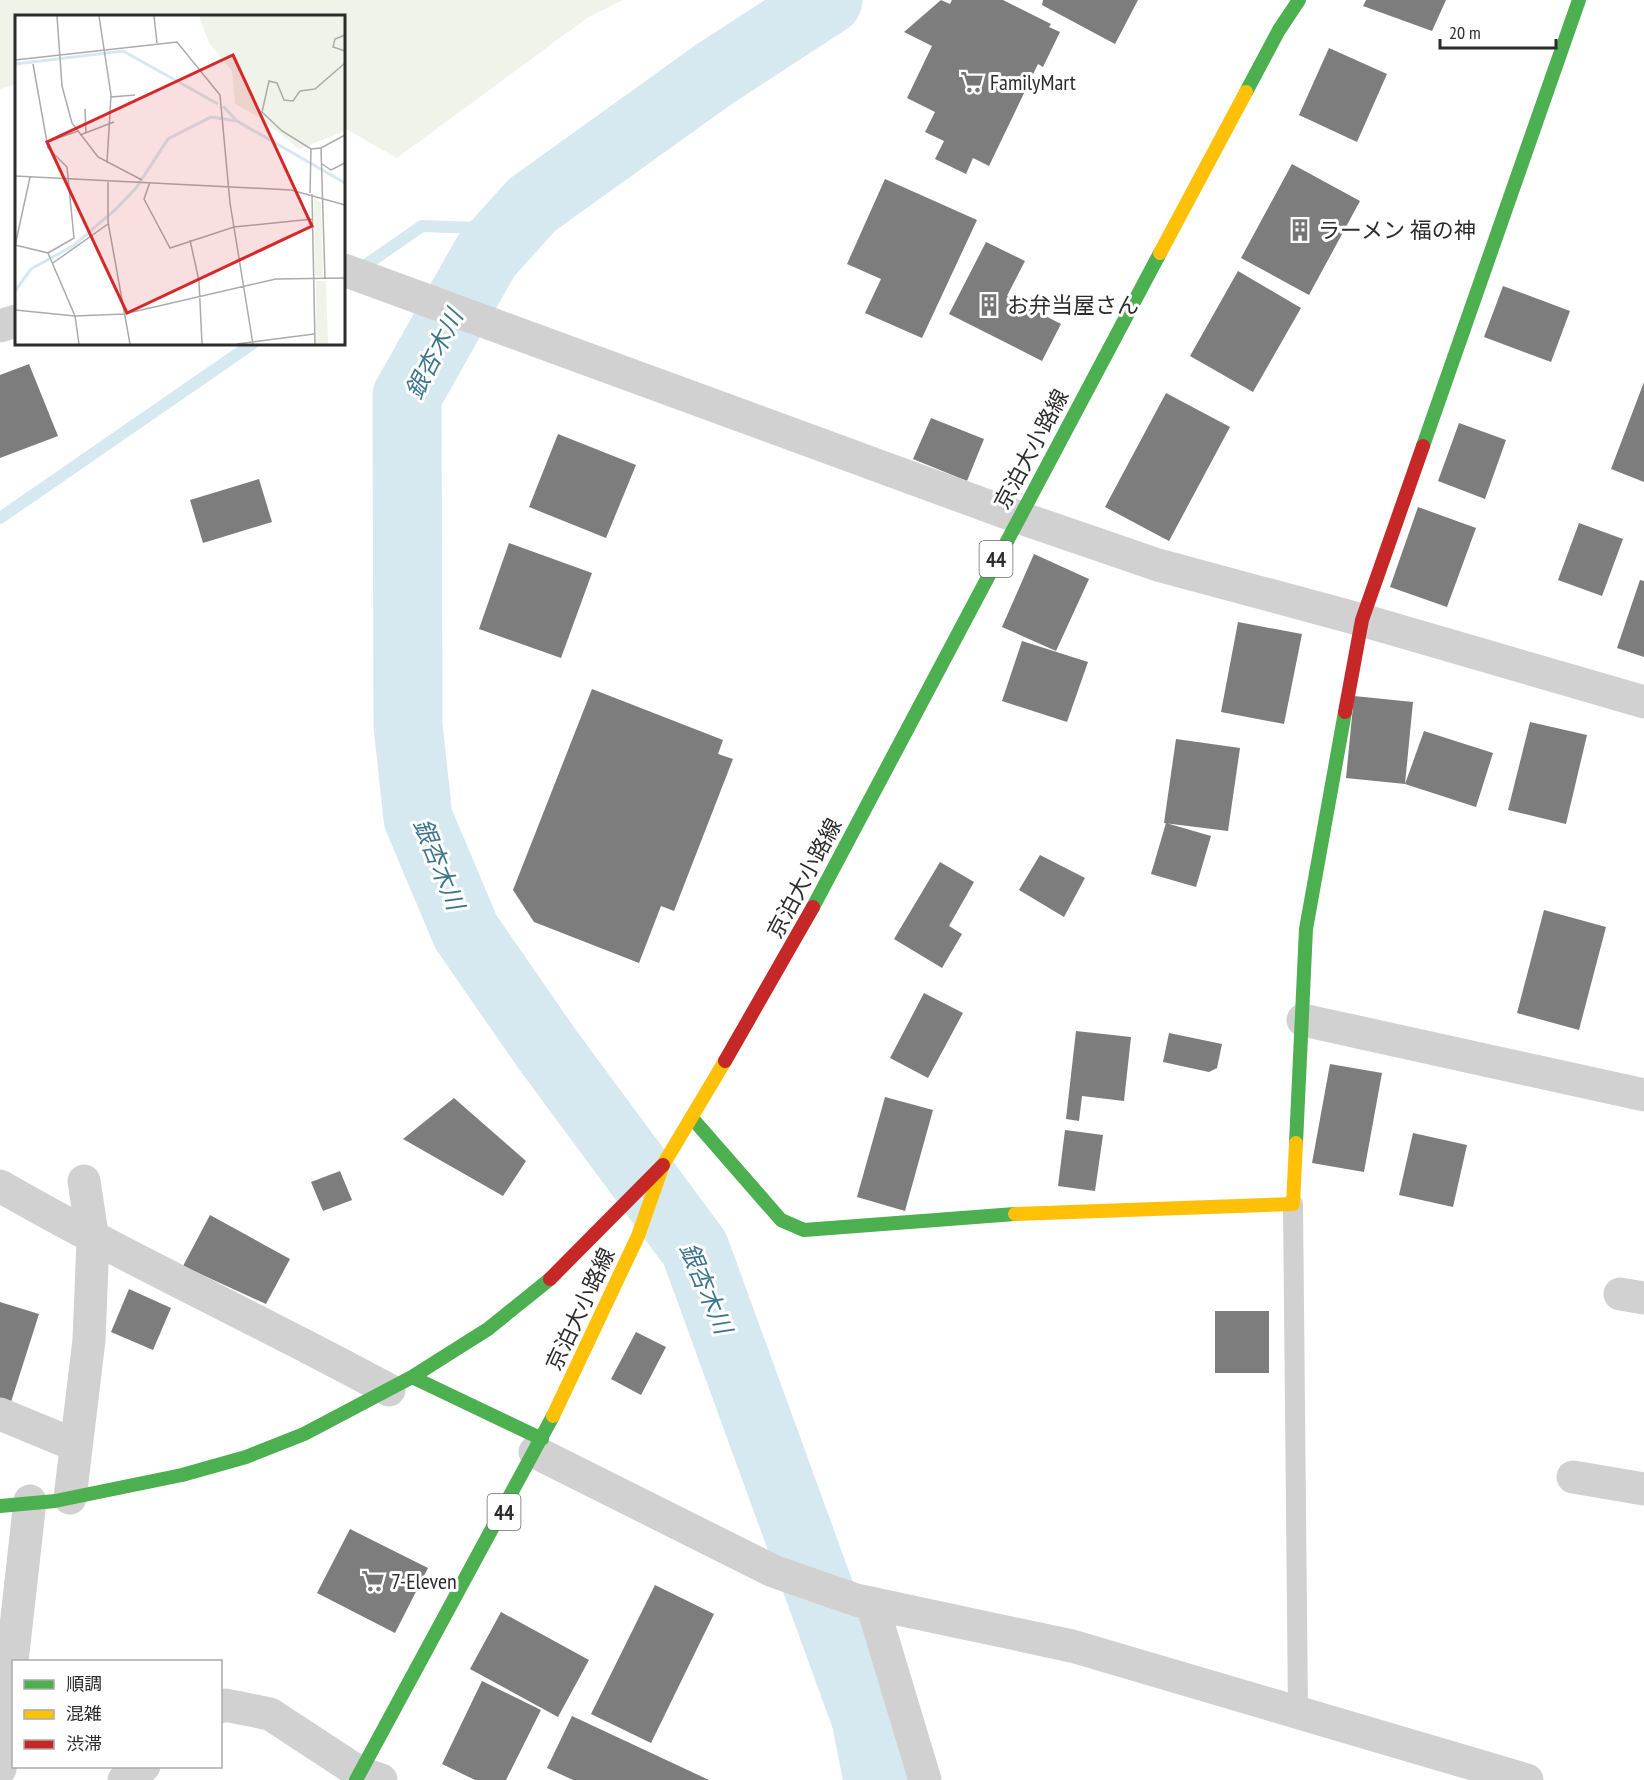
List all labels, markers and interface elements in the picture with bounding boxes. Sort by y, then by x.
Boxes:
scale bar [1440,12,1556,50]
inset map [15,15,345,345]
text: 20 m [1449,21,1481,44]
place label: FamilyMart [990,68,1076,96]
supermarket icon: FamilyMart [959,69,985,95]
place label: ラーメン 福の神 [1318,216,1476,244]
building icon: ラーメン 福の神 [1287,217,1313,243]
place label: お弁当屋さん [1007,291,1139,319]
building icon: お弁当屋さん [976,292,1002,318]
water label: 銀杏木川 [398,302,471,404]
street label: 京泊大小路線 [988,384,1074,514]
road number: 44 [980,541,1012,577]
street label: 京泊大小路線 [761,813,847,943]
water label: 銀杏木川 [407,814,472,917]
water label: 銀杏木川 [673,1238,740,1341]
street label: 京泊大小路線 [539,1243,621,1375]
road number: 44 [488,1494,520,1530]
place label: 7-Eleven [391,1567,457,1595]
supermarket icon: 7-Eleven [360,1568,386,1594]
legend [12,1660,222,1768]
text: 順調 [66,1672,102,1695]
text: 混雑 [66,1702,102,1725]
text: 渋滞 [66,1732,102,1755]

